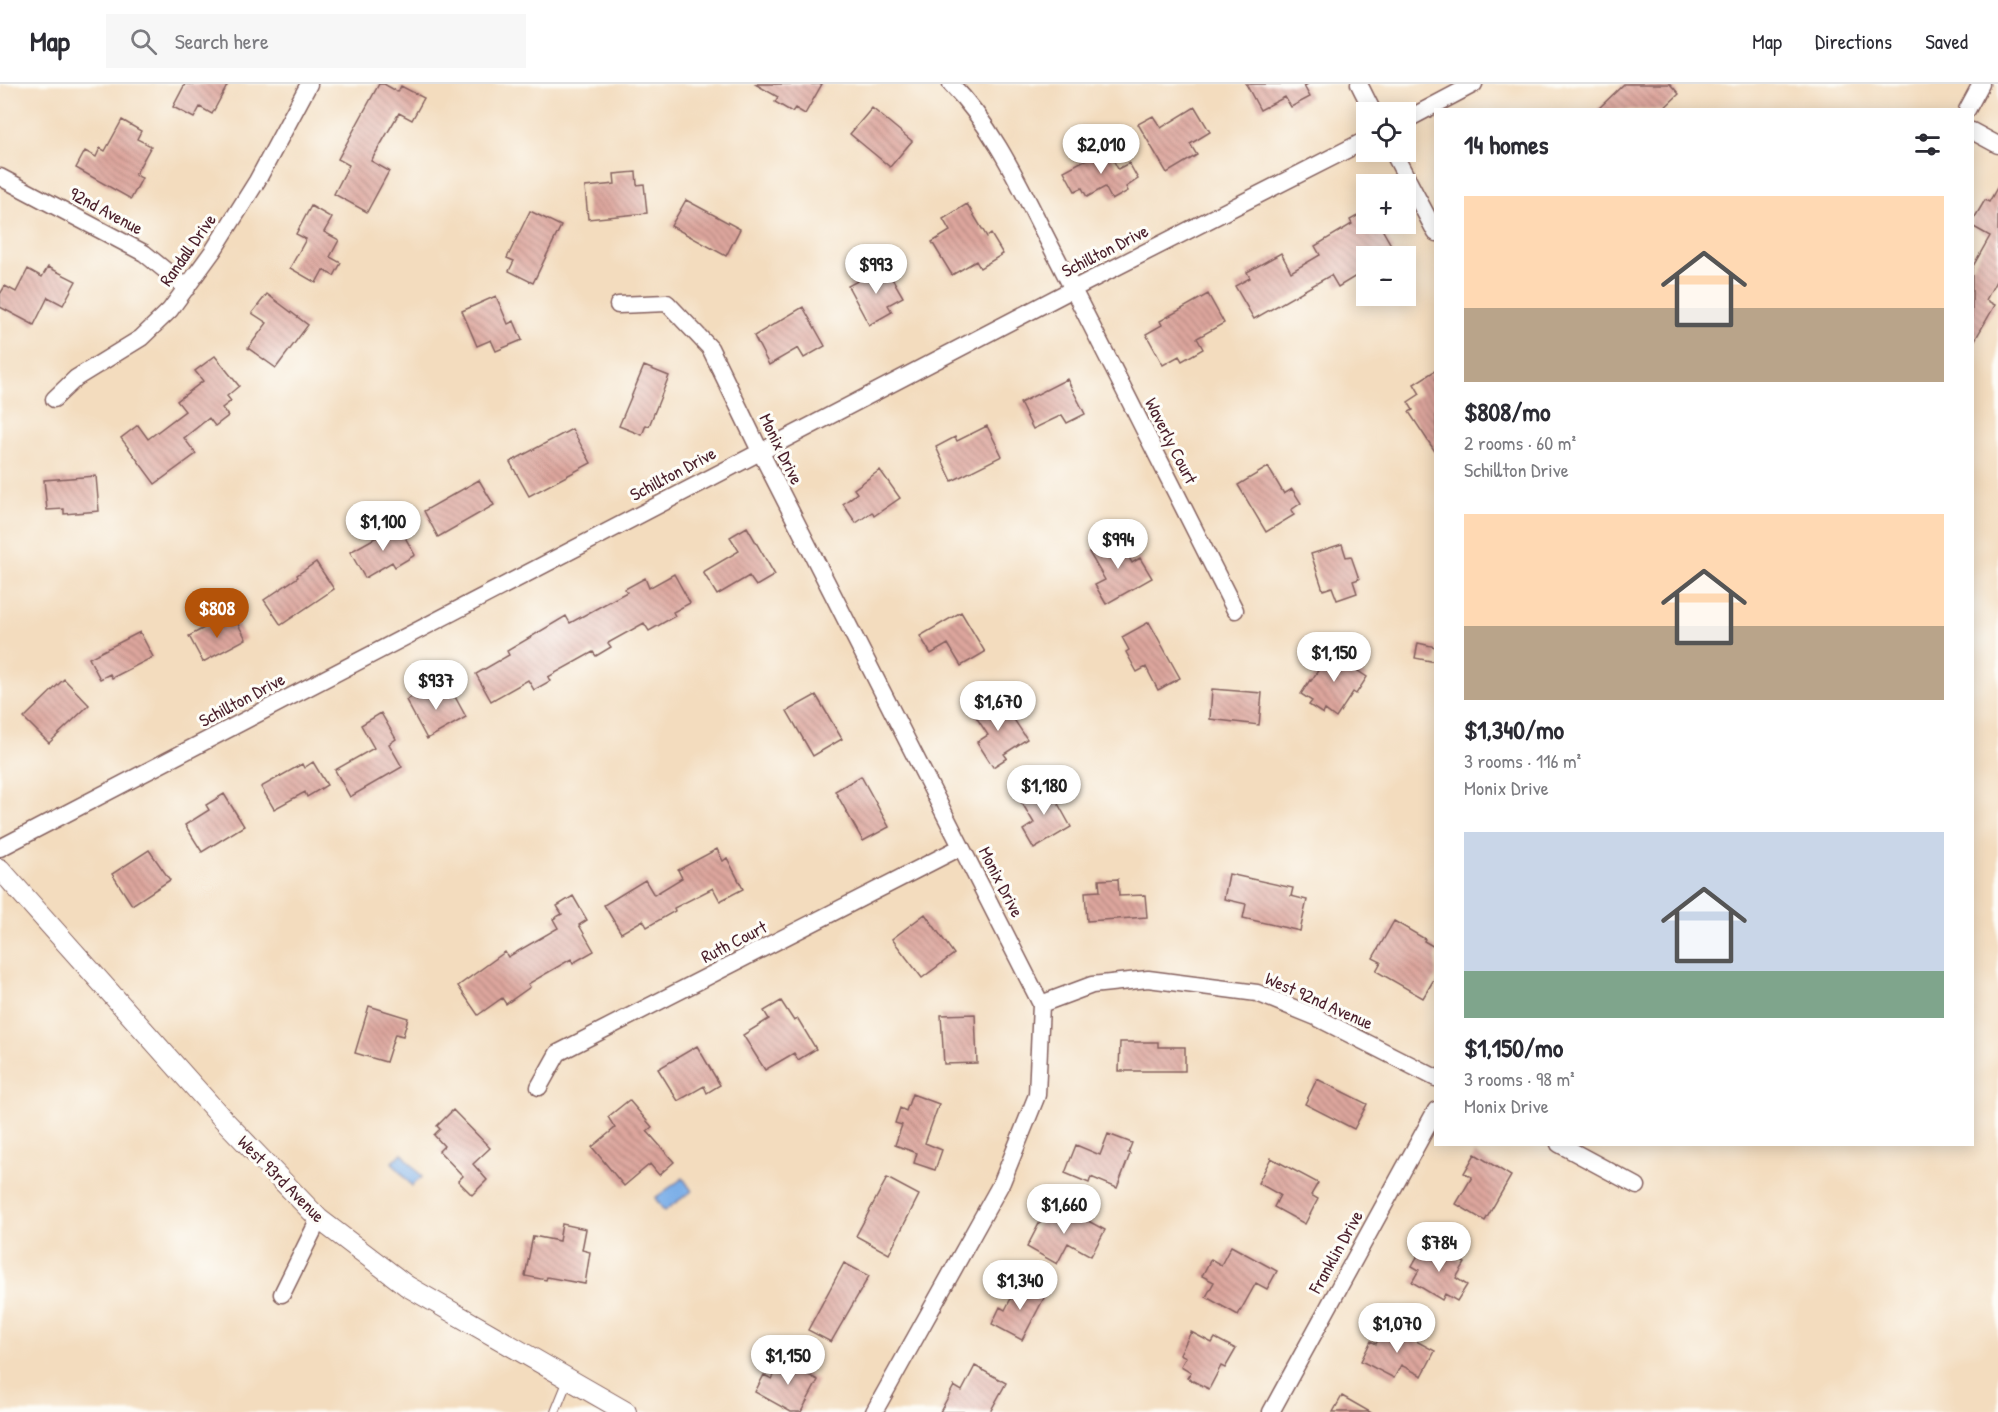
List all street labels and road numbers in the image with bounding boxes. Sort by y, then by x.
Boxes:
street label: 92nd Avenue [65,181,147,240]
street label: Randall Drive [153,208,222,291]
street label: Schillton Drive [1057,218,1152,283]
street label: Waverly Court [1139,393,1204,489]
street label: Monix Drive [754,409,809,489]
street label: Schillton Drive [625,440,720,507]
street label: Schillton Drive [194,666,289,733]
street label: Monix Drive [973,842,1030,921]
street label: Ruth Court [697,914,772,969]
street label: West 92nd Avenue [1261,966,1377,1035]
street label: West 93rd Avenue [232,1130,330,1228]
street label: Franklin Drive [1302,1206,1369,1299]

